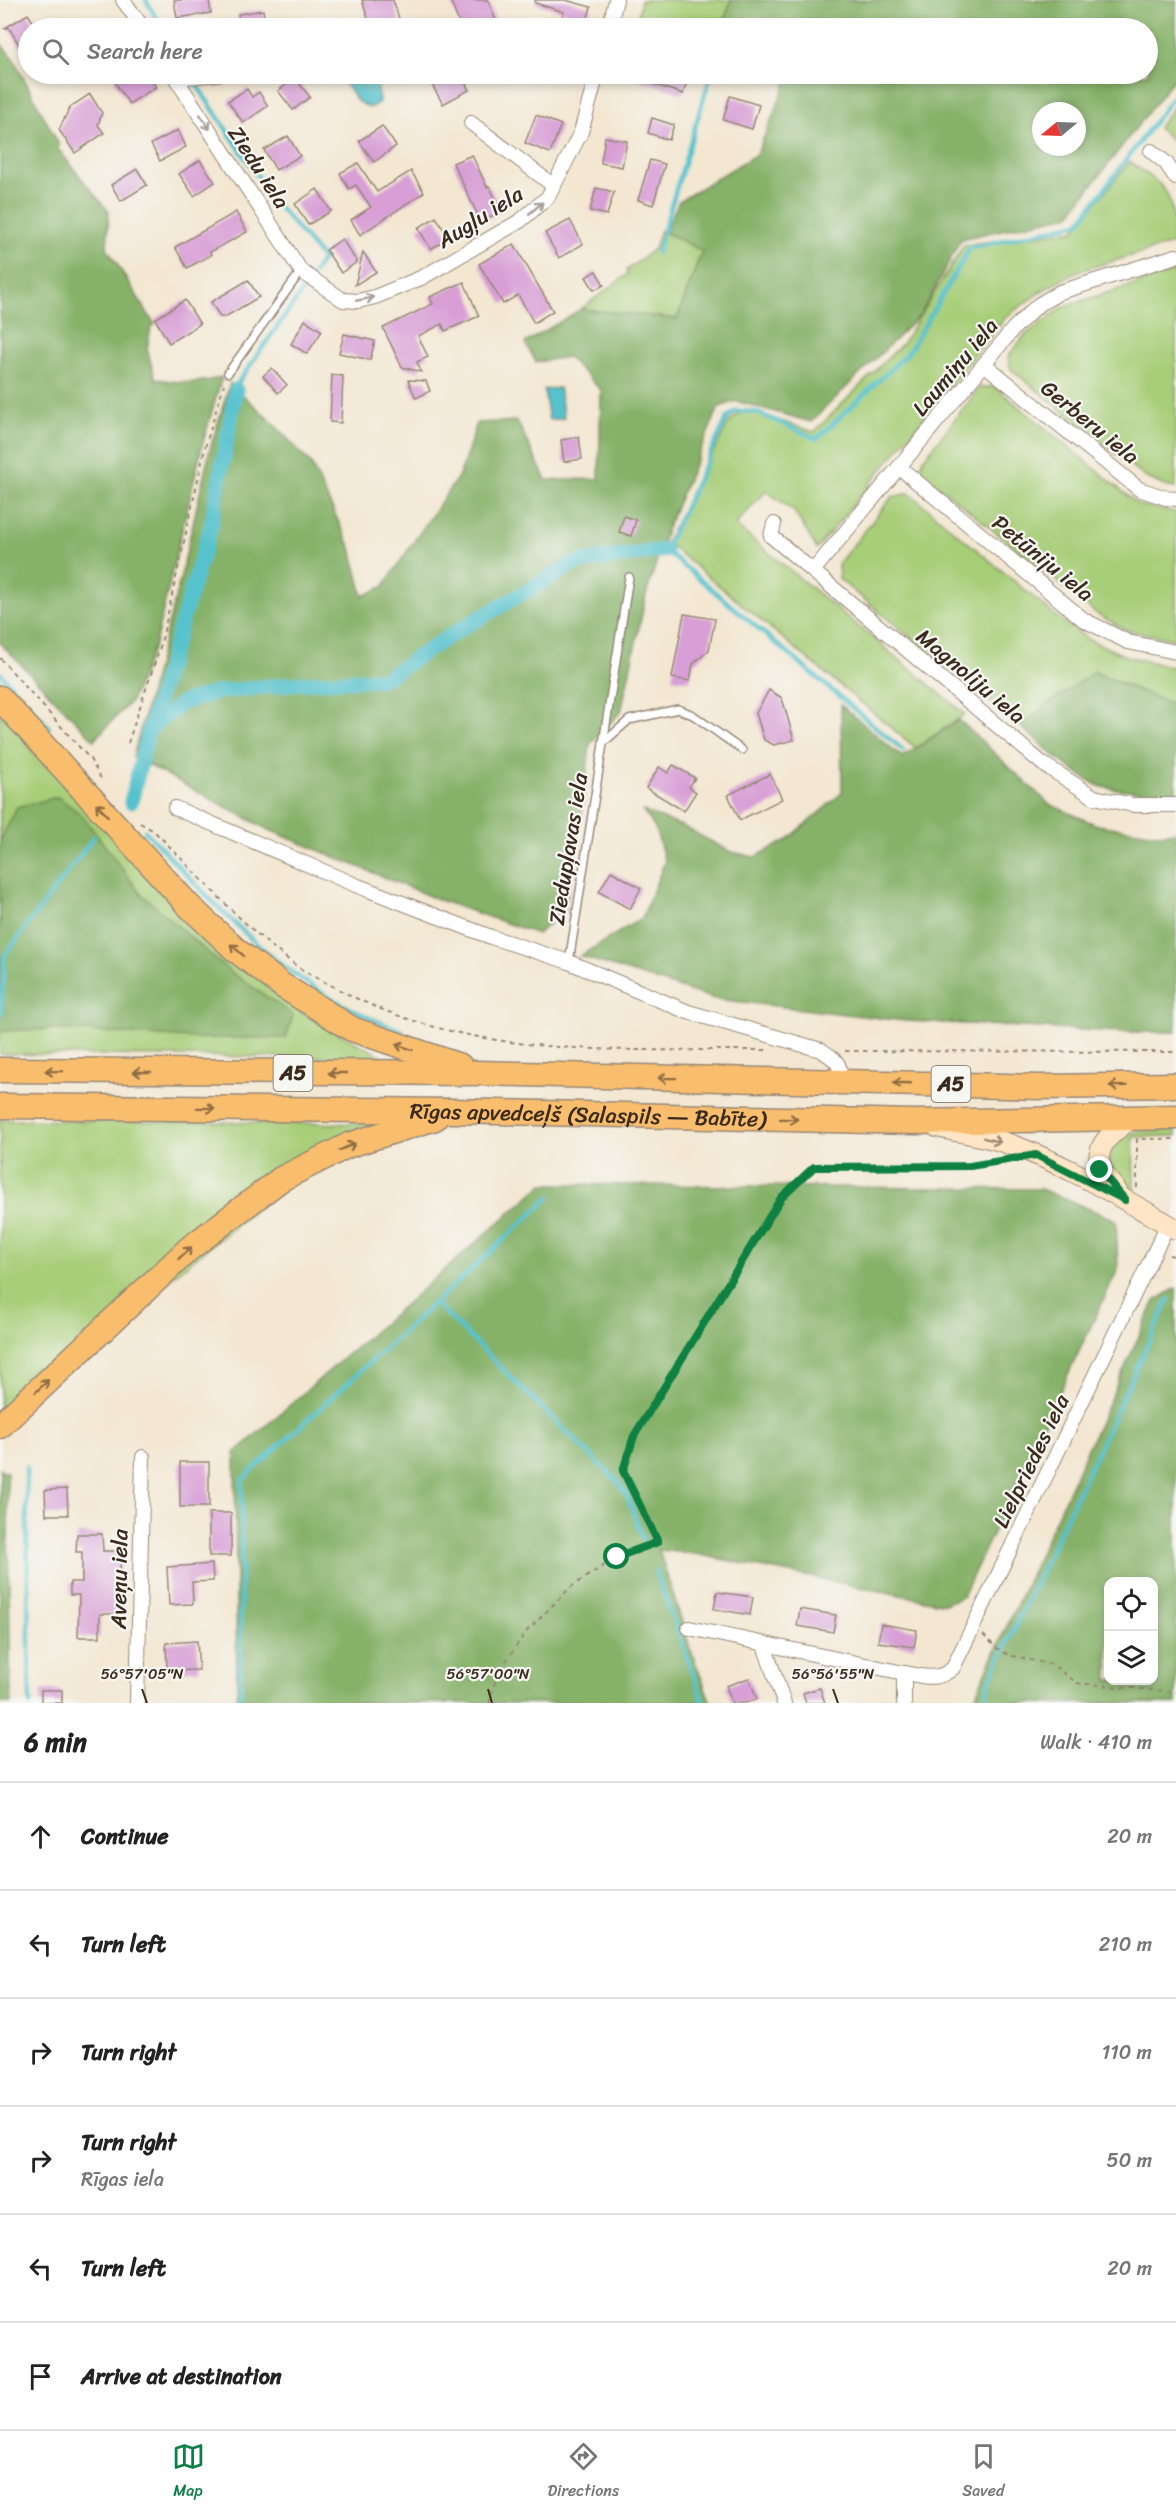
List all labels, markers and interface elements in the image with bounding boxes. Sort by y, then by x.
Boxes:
search box [18,18,1158,84]
text: Search here [87,32,203,71]
icon: search [39,35,72,68]
north arrow [1032,102,1086,156]
one-way arrow [199,114,211,130]
street label: Ziedu iela [217,117,301,217]
street label: Augļu iela [428,175,532,259]
one-way arrow [528,201,544,214]
one-way arrow [355,293,374,304]
street label: Laumiņu iela [902,309,1008,425]
street label: Gerberu iela [1032,370,1148,474]
street label: Petūniju iela [983,504,1103,612]
street label: Magnoliju iela [907,618,1035,734]
street label: Ziedupļavas iela [537,769,599,928]
one-way arrow [95,803,109,818]
one-way arrow [230,943,245,957]
one-way arrow [395,1041,414,1052]
road number: A5 [274,1055,312,1091]
one-way arrow [44,1065,64,1077]
one-way arrow [132,1066,152,1078]
road number: A5 [932,1066,970,1102]
one-way arrow [327,1067,347,1079]
one-way arrow [657,1072,677,1083]
one-way arrow [892,1077,912,1088]
one-way arrow [1108,1080,1128,1092]
street label: Rīgas apvedceļš (Salaspils — Babīte) [410,1091,768,1138]
one-way arrow [196,1102,216,1113]
one-way arrow [778,1113,798,1125]
one-way arrow [982,1134,1001,1146]
one-way arrow [338,1141,356,1152]
route end [1086,1156,1112,1182]
one-way arrow [177,1246,192,1260]
one-way arrow [35,1379,50,1393]
street label: Lielpriedes iela [982,1386,1081,1535]
street label: Aveņu iela [99,1528,139,1630]
route start [603,1543,629,1569]
map controls [1104,1577,1158,1685]
button: locate [1104,1577,1158,1631]
button: layers [1104,1631,1158,1685]
text: 56°57'05"N [101,1661,184,1687]
text: 56°57'00"N [447,1661,530,1687]
text: 56°56'55"N [792,1661,875,1687]
text: 6 min [24,1719,87,1765]
text: Walk · 410 m [1040,1725,1152,1760]
text: Continue [81,1817,169,1856]
text: 20 m [1107,1819,1152,1854]
icon: ahead [24,1820,57,1853]
text: Turn left [81,1925,166,1964]
text: 210 m [1099,1927,1152,1962]
icon: left [24,1928,57,1961]
text: Turn right [81,2033,176,2072]
text: 110 m [1102,2035,1152,2070]
icon: right [24,2036,57,2069]
text: Turn right [81,2123,176,2162]
text: 50 m [1107,2143,1152,2178]
icon: right [24,2144,57,2177]
text: Rīgas iela [81,2162,164,2197]
text: Turn left [81,2249,166,2288]
text: 20 m [1107,2251,1152,2286]
icon: left [24,2252,57,2285]
text: Arrive at destination [81,2357,282,2396]
icon: arrive [24,2360,57,2393]
tab: Map [172,2440,205,2505]
tab: Directions [548,2440,619,2505]
tab: Saved [962,2440,1004,2505]

